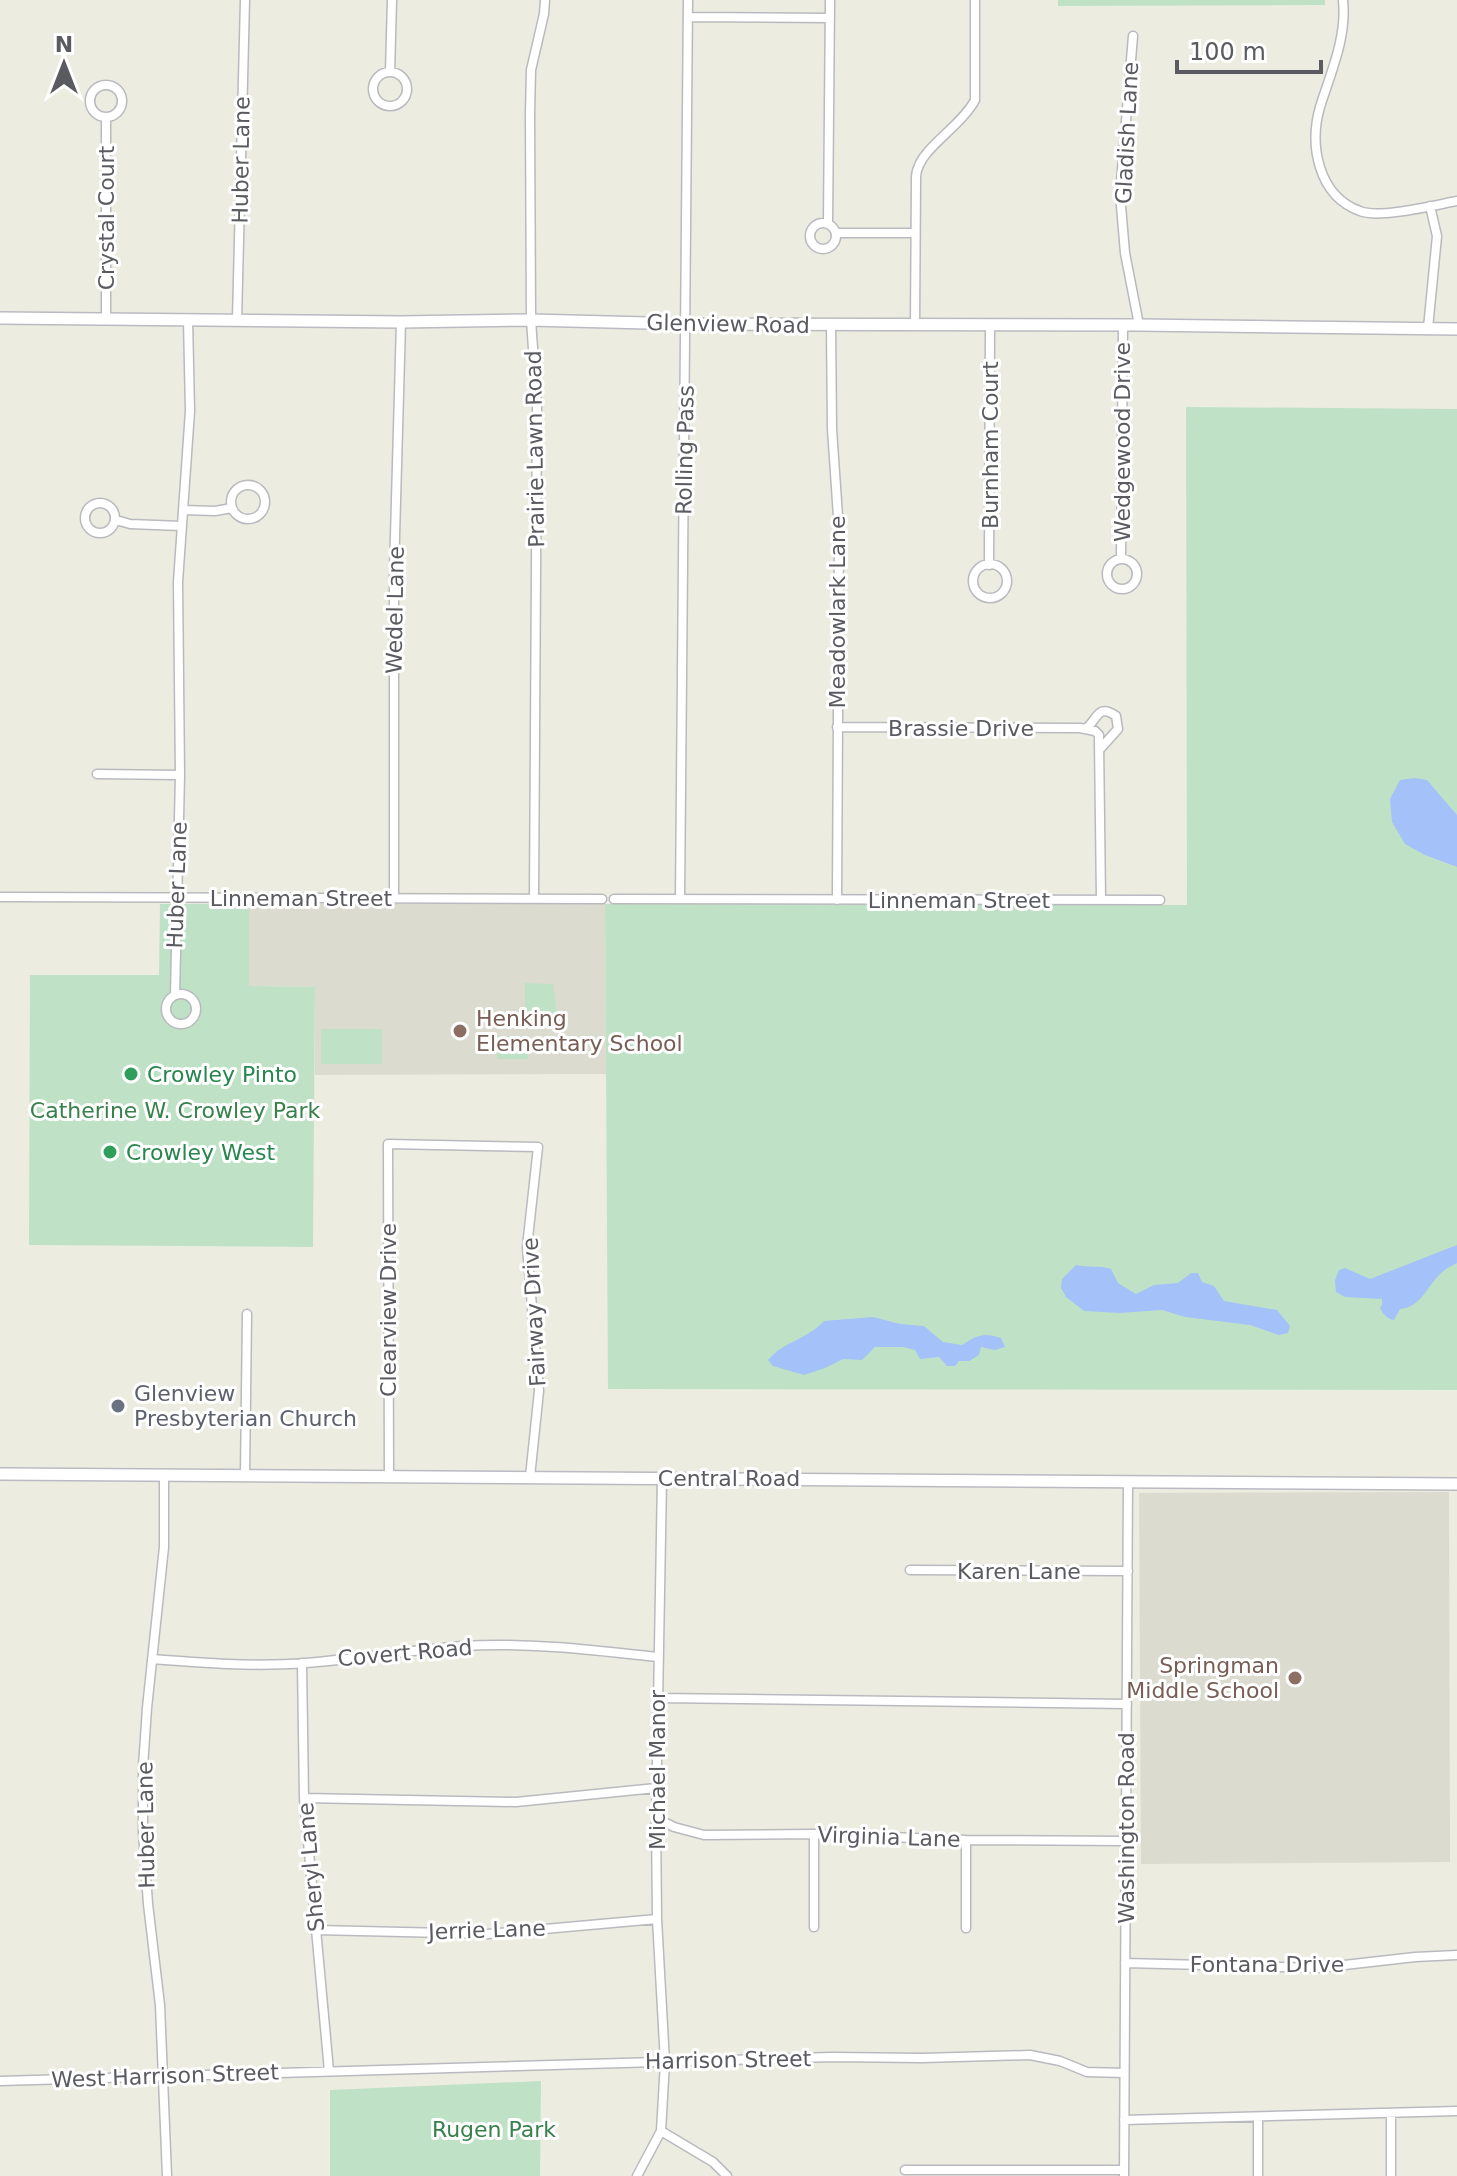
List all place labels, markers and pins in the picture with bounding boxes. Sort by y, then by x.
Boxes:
place label: Henking Elementary School [476,1006,683,1056]
marker: Henking Elementary School [451,1022,469,1040]
place label: Crowley Pinto [147,1062,297,1087]
marker: Crowley Pinto [122,1065,140,1083]
place label: Crowley West [126,1140,275,1165]
marker: Crowley West [101,1143,119,1161]
place label: Glenview Presbyterian Church [134,1381,357,1431]
marker: Glenview Presbyterian Church [109,1397,127,1415]
place label: Springman Middle School [1126,1653,1279,1703]
marker: Springman Middle School [1286,1669,1304,1687]

